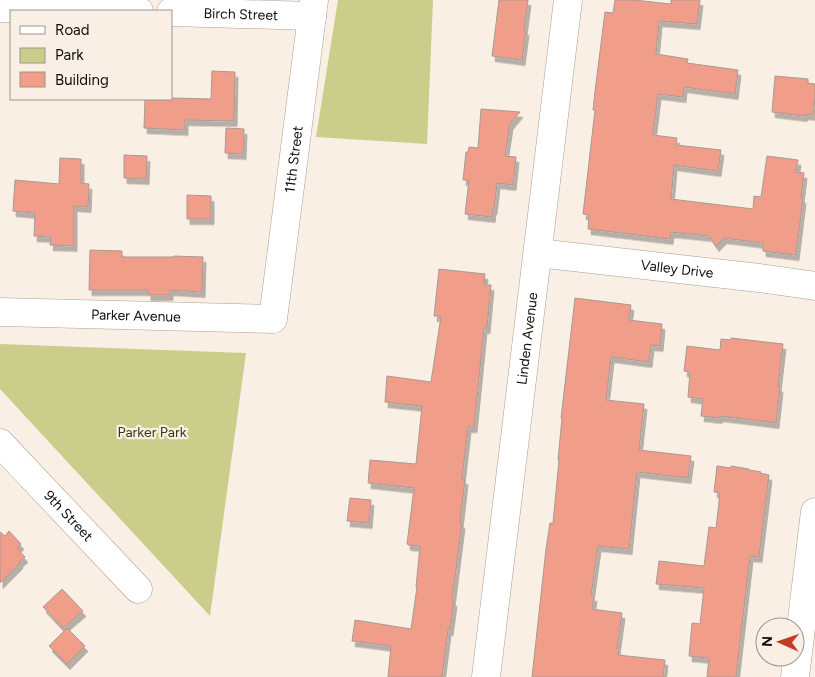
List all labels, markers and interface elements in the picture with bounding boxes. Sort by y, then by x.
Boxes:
street label: Birch Street [203,5,279,24]
legend [10,10,172,100]
text: Road [55,21,90,39]
text: Park [55,46,84,64]
text: Building [55,71,109,89]
street label: 11th Street [281,125,307,194]
street label: Valley Drive [640,257,715,282]
street label: Linden Avenue [513,291,542,386]
street label: Parker Avenue [91,306,181,326]
park label: Parker Park [118,424,187,441]
street label: 9th Street [40,487,96,545]
north arrow [755,617,805,667]
text: N [759,636,776,647]

